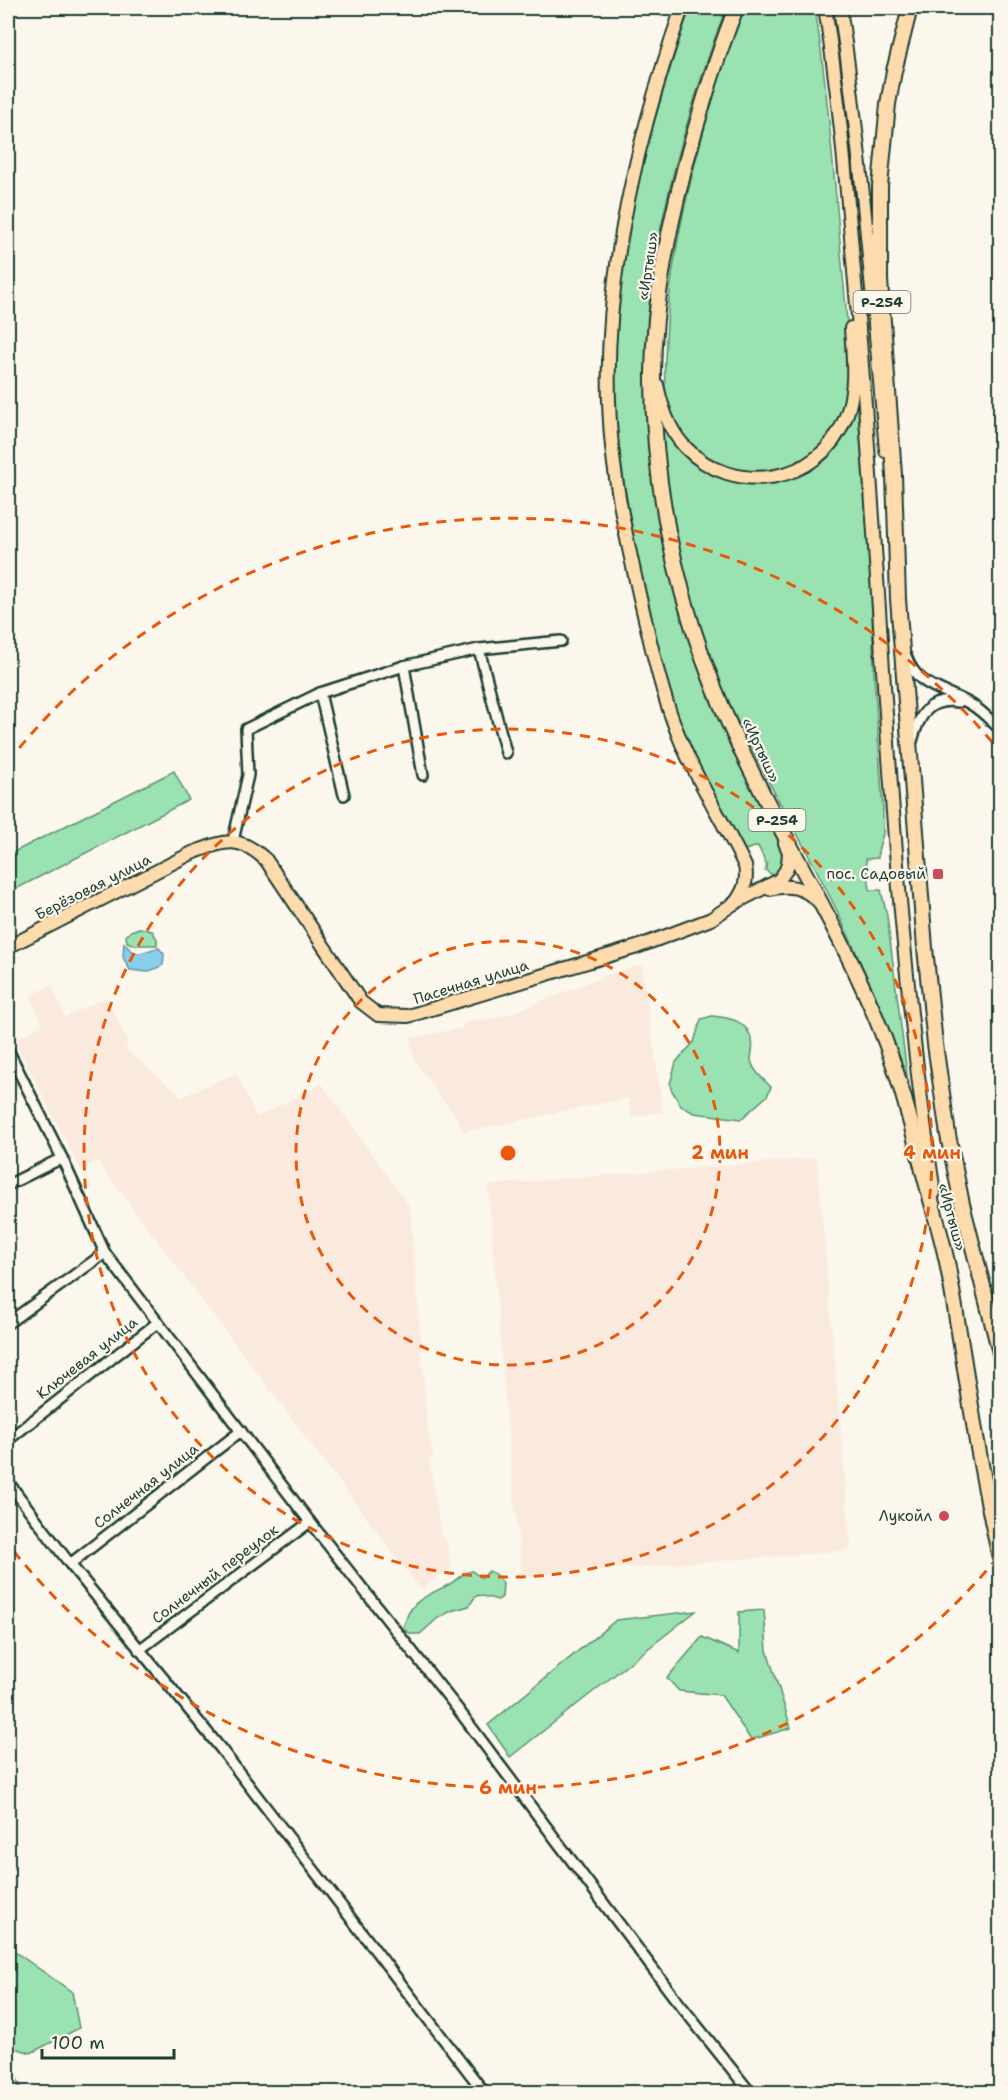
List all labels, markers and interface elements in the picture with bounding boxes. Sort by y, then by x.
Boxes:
street label: «Иртыш» [633,230,663,302]
road number: Р-254 [854,291,910,313]
street label: «Иртыш» [737,714,785,786]
road number: Р-254 [748,809,806,831]
street label: Берёзовая улица [32,849,155,925]
place label: пос. Садовый [826,864,926,884]
marker: пос. Садовый [931,867,945,881]
street label: Пасечная улица [411,955,532,1009]
text: 2 мин [691,1141,749,1165]
text: 4 мин [903,1141,961,1165]
centre of rings [498,1143,518,1163]
street label: «Иртыш» [933,1181,971,1253]
street label: Ключевая улица [32,1312,142,1404]
street label: Солнечная улица [89,1438,203,1533]
place label: Лукойл [879,1506,933,1526]
marker: Лукойл [937,1509,951,1523]
street label: Солнечный переулок [148,1520,282,1628]
text: 6 мин [479,1776,537,1800]
scale bar [42,2022,174,2060]
text: 100 m [51,2031,105,2055]

